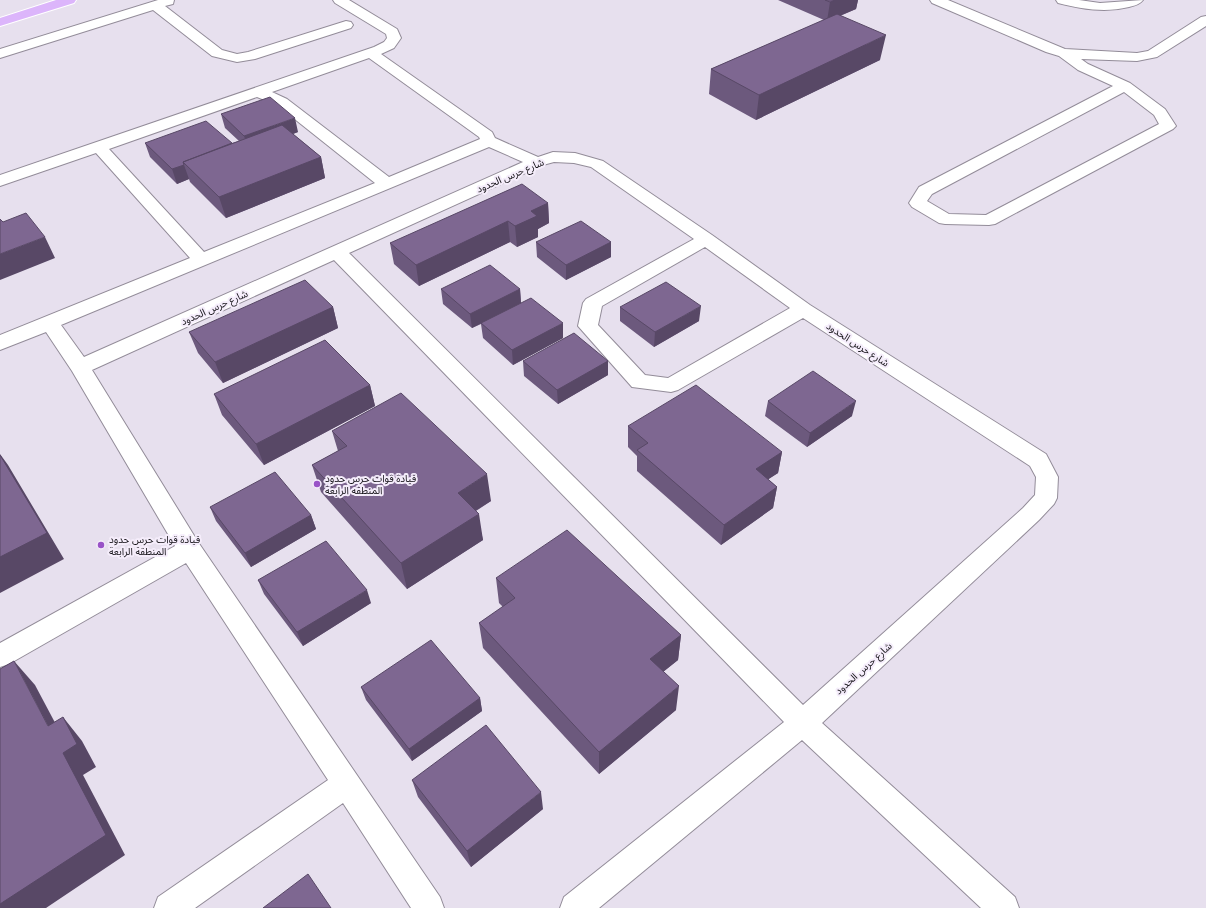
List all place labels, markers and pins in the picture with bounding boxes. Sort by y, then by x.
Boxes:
place label: قيادة قوات حرس حدود المنطقه الرابعة [325,472,417,497]
marker: قيادة قوات حرس حدود المنطقه الرابعة [312,479,322,489]
place label: قيادة قوات حرس حدود المنطقة الرابعة [109,533,201,558]
marker: قيادة قوات حرس حدود المنطقة الرابعة [96,540,106,550]

